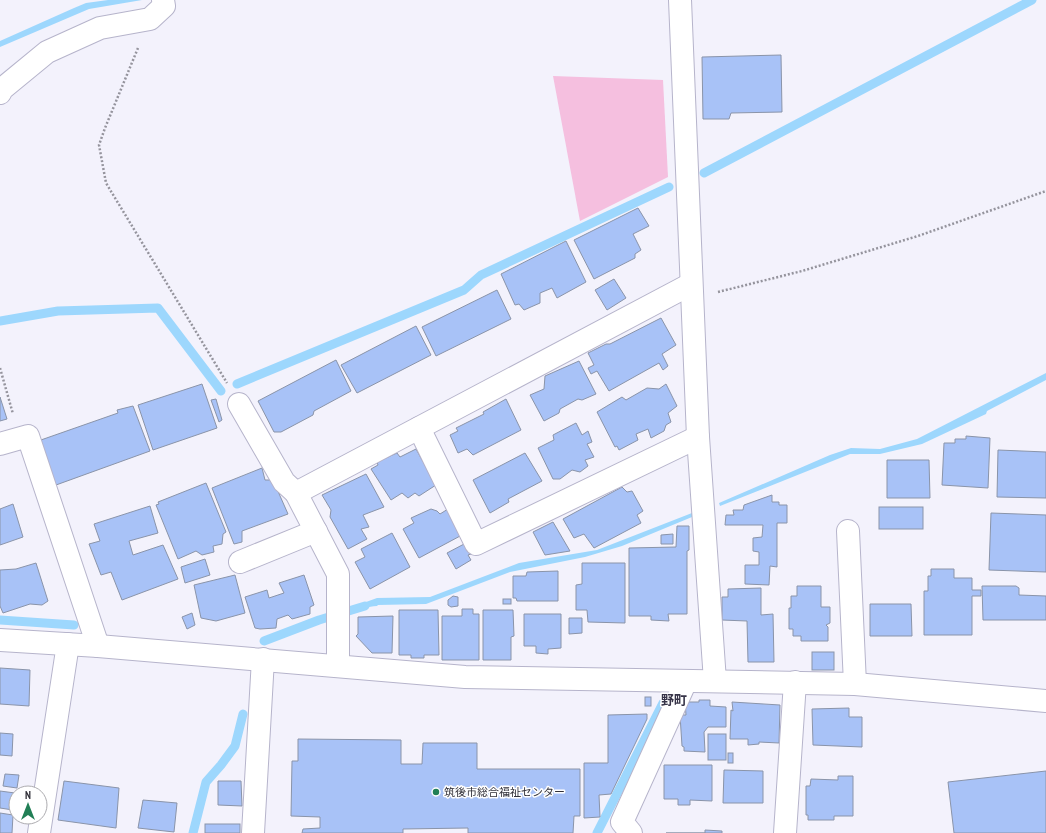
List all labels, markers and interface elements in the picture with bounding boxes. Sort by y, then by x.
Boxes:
district label: 野町 [661,692,687,709]
north arrow [8,785,48,825]
place label: 筑後市総合福祉センター [444,785,565,799]
marker: 筑後市総合福祉センター [431,787,441,797]
text: N [25,788,31,802]

